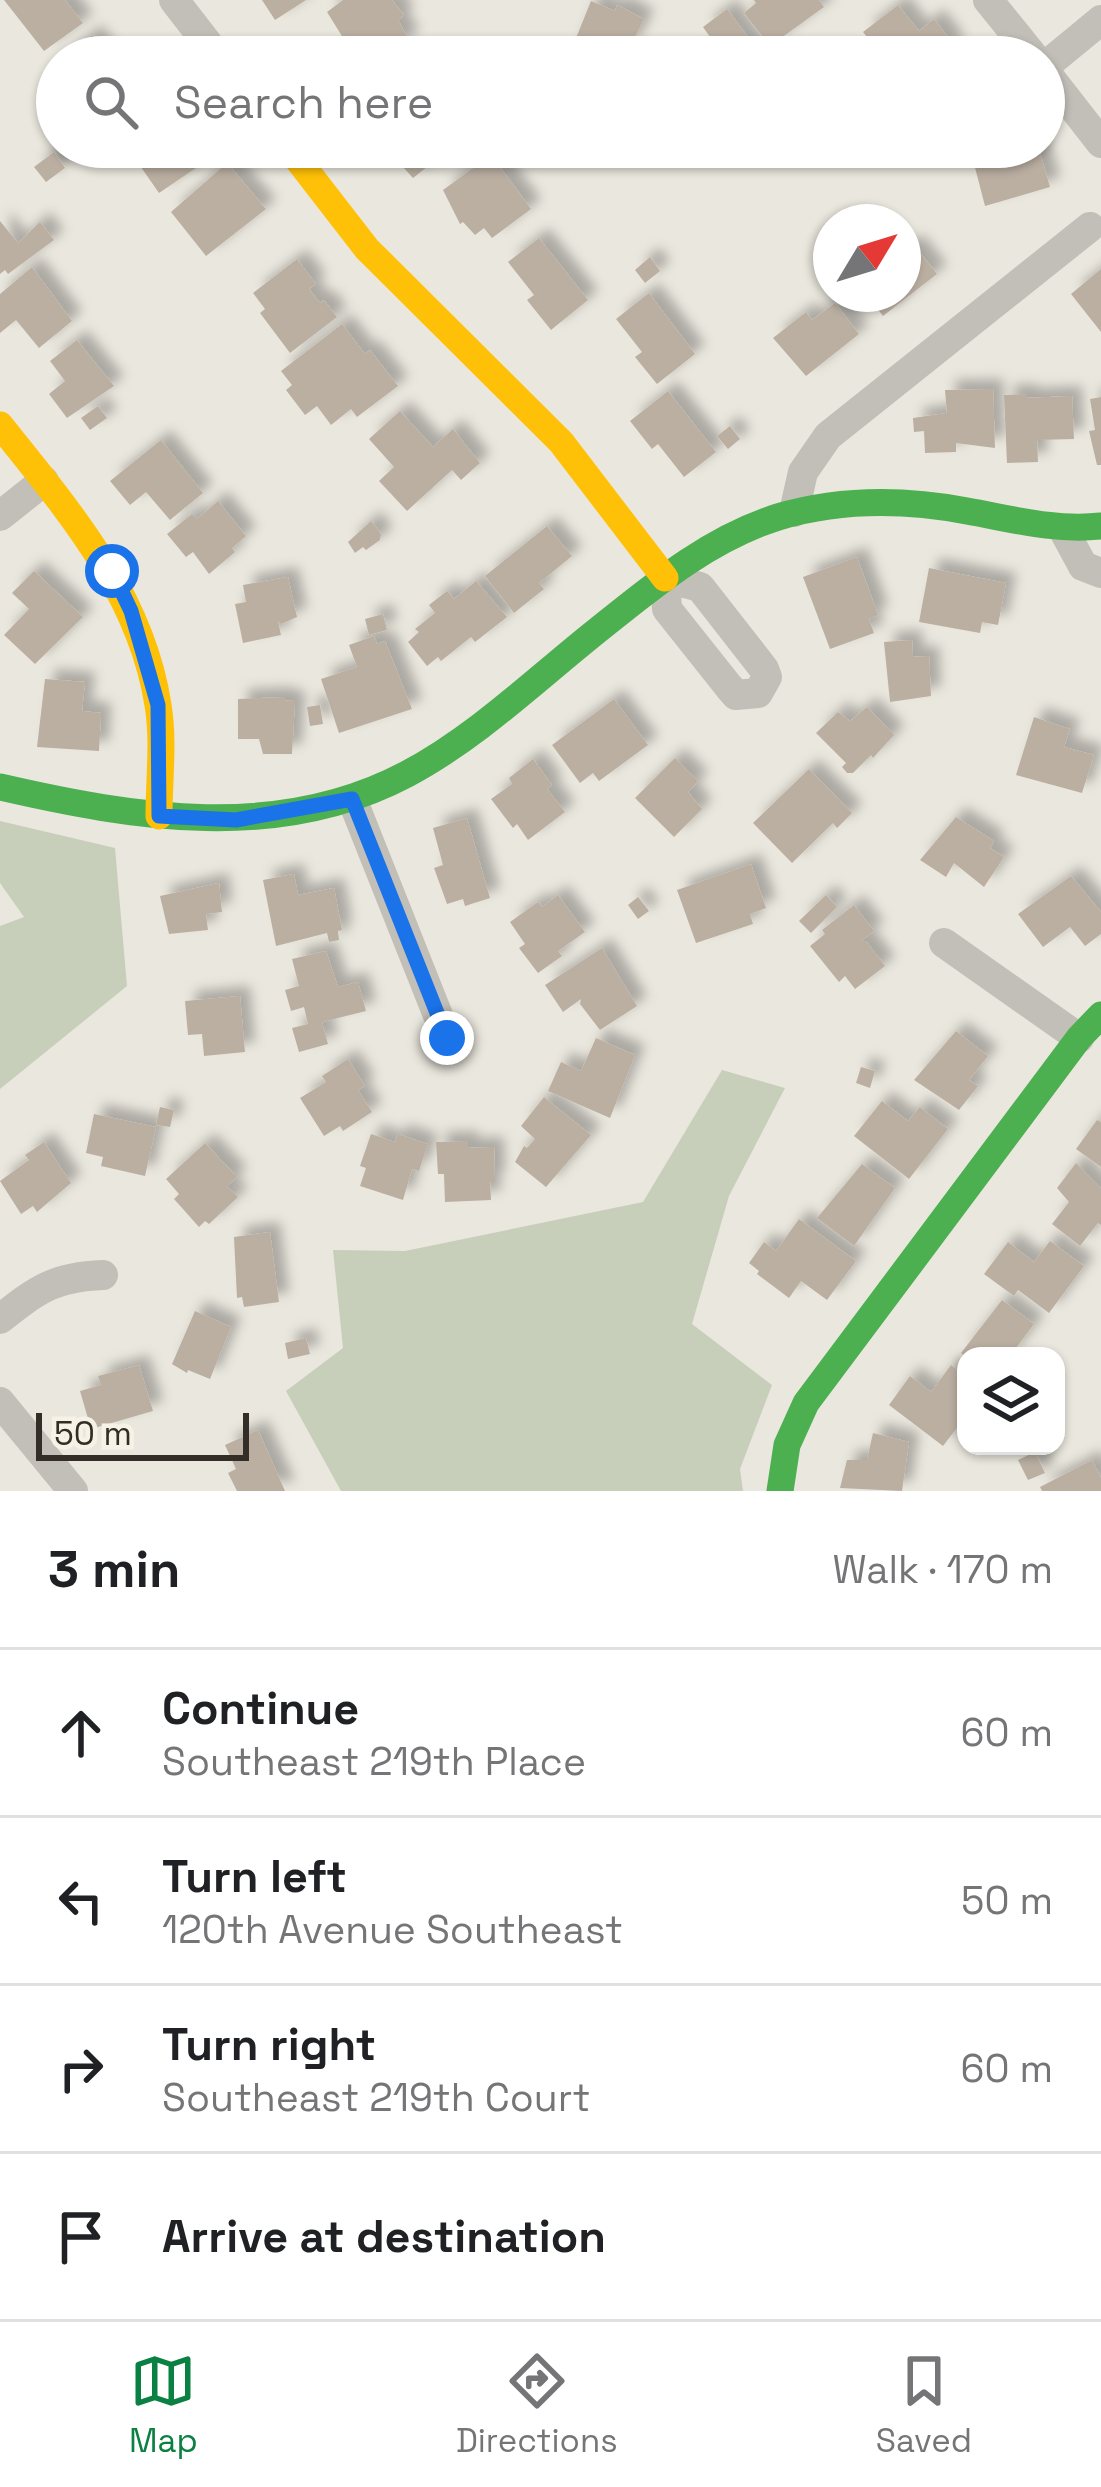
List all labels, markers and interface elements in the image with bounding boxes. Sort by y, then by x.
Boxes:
search box [36,36,1065,168]
icon: search [78,69,144,135]
text: Search here [174,74,433,131]
north arrow [813,204,921,312]
route start [85,544,139,598]
route end [420,1011,474,1065]
map controls [957,1347,1065,1455]
button: layers [957,1347,1065,1455]
scale bar [36,1407,249,1460]
text: 50 m [54,1413,132,1455]
text: 3 min [48,1537,181,1602]
text: Walk · 170 m [832,1545,1053,1594]
text: Continue [162,1680,359,1737]
icon: ahead [48,1700,114,1766]
text: 60 m [961,1708,1053,1757]
text: Southeast 219th Place [162,1737,586,1786]
text: Turn left [162,1848,347,1905]
icon: left [48,1868,114,1934]
text: 50 m [961,1876,1053,1925]
text: 120th Avenue Southeast [162,1905,623,1954]
text: Turn right [162,2016,376,2073]
icon: right [48,2036,114,2102]
text: 60 m [961,2044,1053,2093]
text: Southeast 219th Court [162,2073,590,2122]
icon: arrive [48,2204,114,2270]
text: Arrive at destination [162,2208,606,2265]
tab: Map [129,2348,198,2462]
tab: Directions [456,2348,618,2462]
tab: Saved [876,2348,972,2462]

